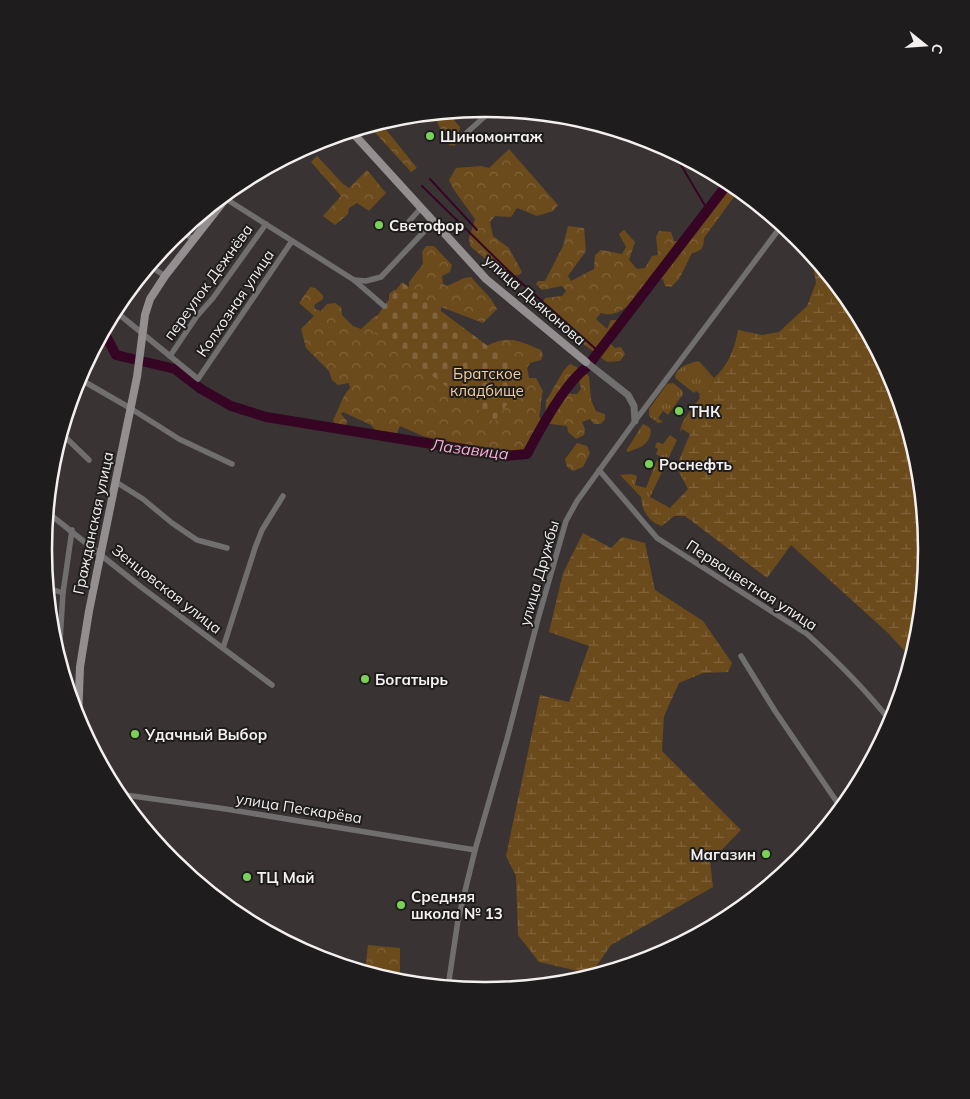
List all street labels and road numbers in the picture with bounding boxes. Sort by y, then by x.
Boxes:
street label: переулок Дежнёва [159,220,257,344]
street label: Колхозная улица [192,246,278,360]
street label: улица Дьяконова [480,251,590,349]
street label: Гражданская улица [69,450,117,596]
street label: улица Дружбы [515,518,563,628]
street label: Первоцветная улица [683,535,821,635]
street label: Зенцовская улица [108,540,226,638]
street label: улица Пескарёва [235,789,363,827]

